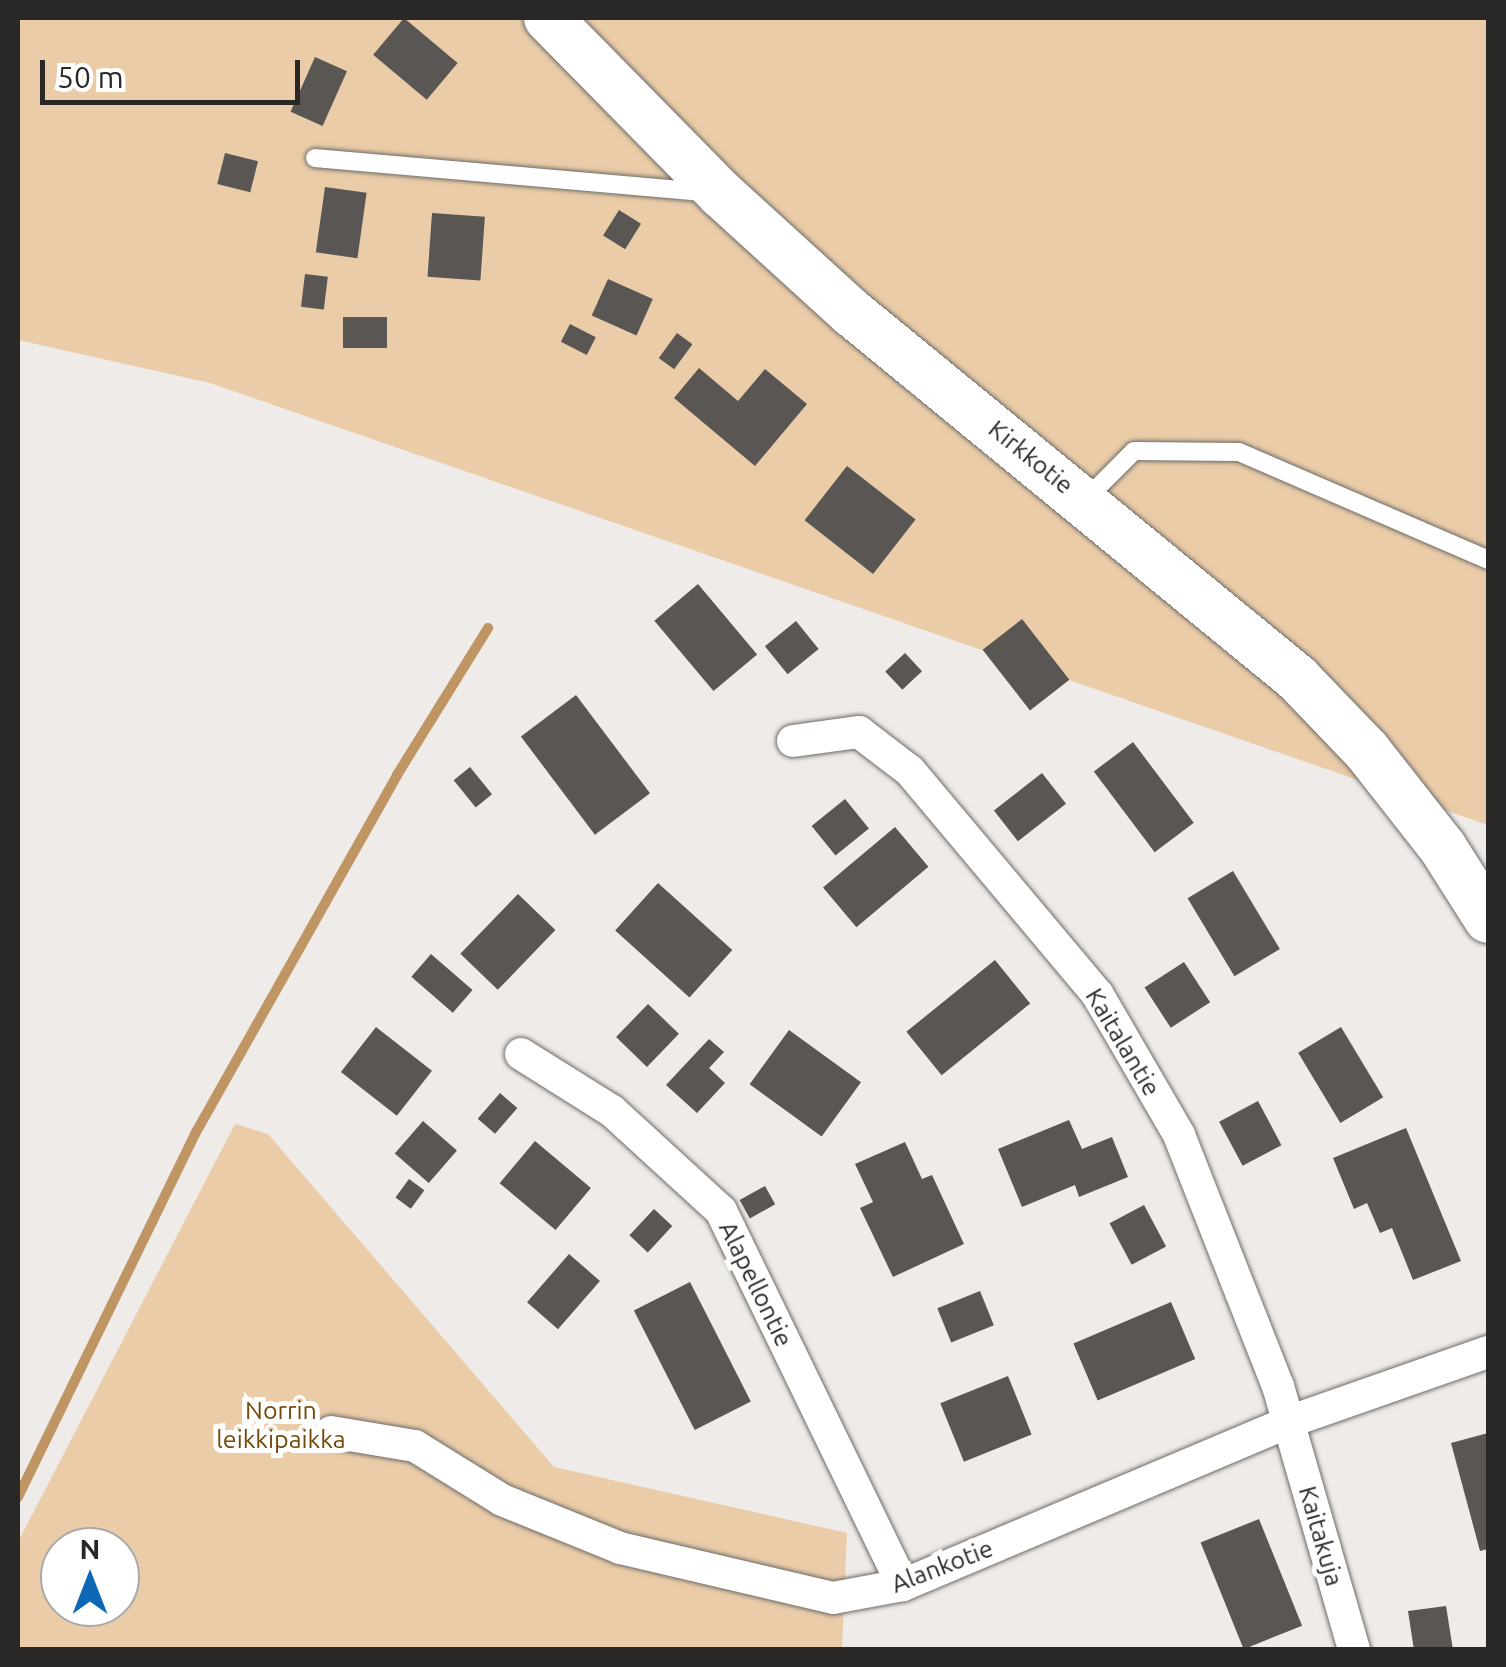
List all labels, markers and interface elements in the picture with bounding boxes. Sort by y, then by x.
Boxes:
scale bar [45,40,305,102]
text: 50 m [57,60,124,94]
street label: Kirkkotie [983,414,1079,500]
street label: Kaitalantie [1079,983,1167,1101]
street label: Alapellontie [713,1216,799,1352]
park label: Norrin leikkipaikka [216,1396,346,1455]
street label: Kaitakuja [1292,1483,1350,1589]
north arrow [40,1527,140,1627]
text: N [80,1533,100,1564]
street label: Alankotie [887,1533,997,1599]

